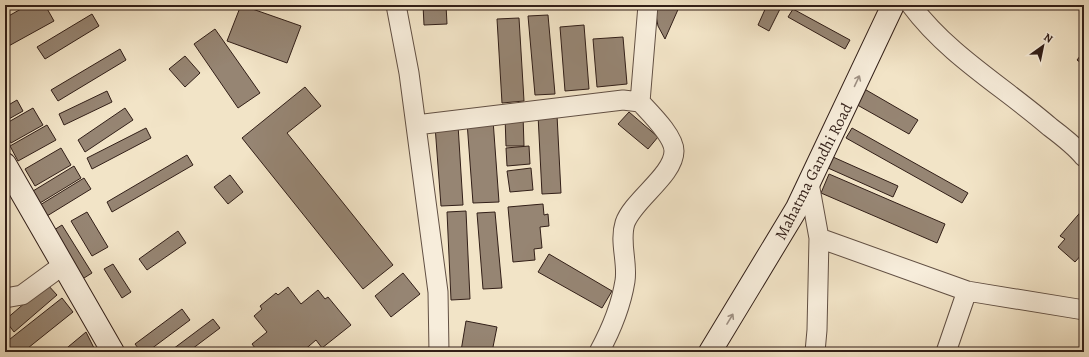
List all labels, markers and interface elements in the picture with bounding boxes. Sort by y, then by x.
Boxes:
north arrow [1023,26,1063,66]
text: N [1041,30,1056,47]
one-way arrow [854,75,861,87]
street label: Mahatma Gandhi Road [770,99,858,244]
one-way arrow [727,313,735,325]

